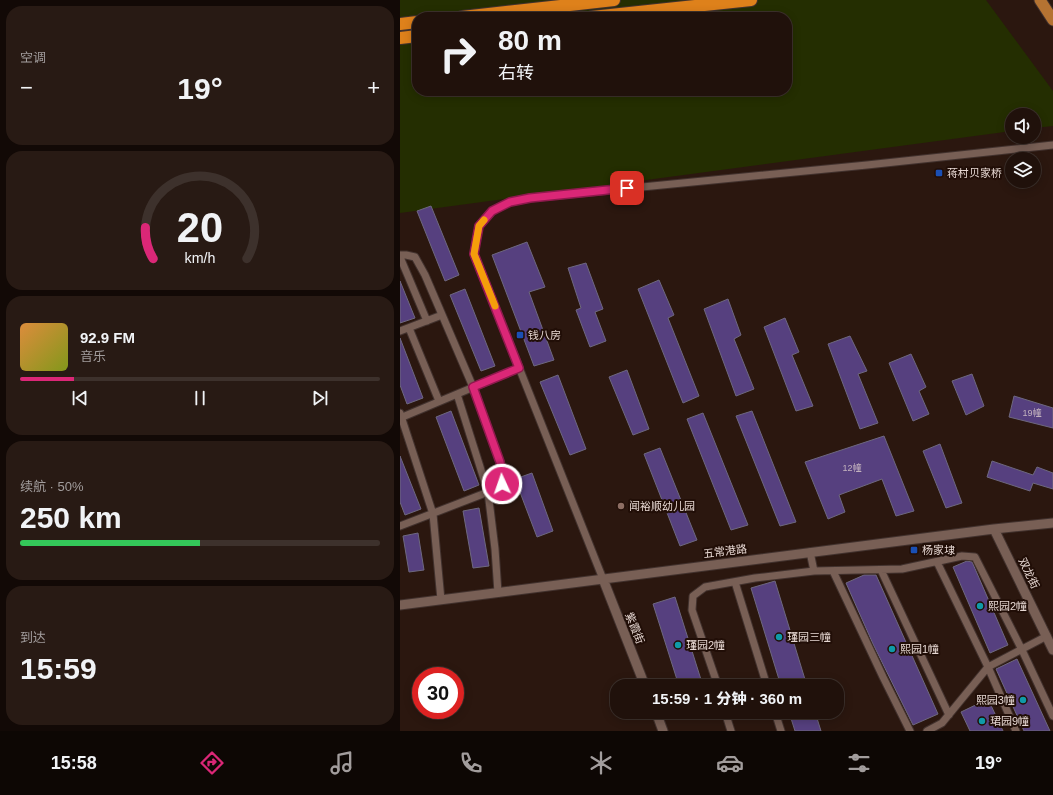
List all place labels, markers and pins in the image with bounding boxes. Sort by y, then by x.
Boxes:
place label: 蒋村贝家桥 [947,167,1002,179]
marker: 蒋村贝家桥 [934,168,944,178]
pin [610,171,644,205]
place label: 钱八房 [528,329,561,341]
marker: 钱八房 [515,330,525,340]
place label: 闻裕顺幼儿园 [629,500,695,512]
marker: 闻裕顺幼儿园 [616,501,626,511]
place label: 杨家埭 [922,544,955,556]
marker: 杨家埭 [909,545,919,555]
place label: 熙园2幢 [988,600,1027,612]
marker: 熙园2幢 [975,601,985,611]
place label: 瑾园三幢 [787,631,831,643]
marker: 瑾园三幢 [774,632,784,642]
place label: 瑾园2幢 [686,639,725,651]
marker: 瑾园2幢 [673,640,683,650]
place label: 熙园1幢 [900,643,939,655]
marker: 熙园1幢 [887,644,897,654]
place label: 熙园3幢 [976,694,1015,706]
marker: 熙园3幢 [1018,695,1028,705]
place label: 珺园9幢 [990,715,1029,727]
marker: 珺园9幢 [977,716,987,726]

